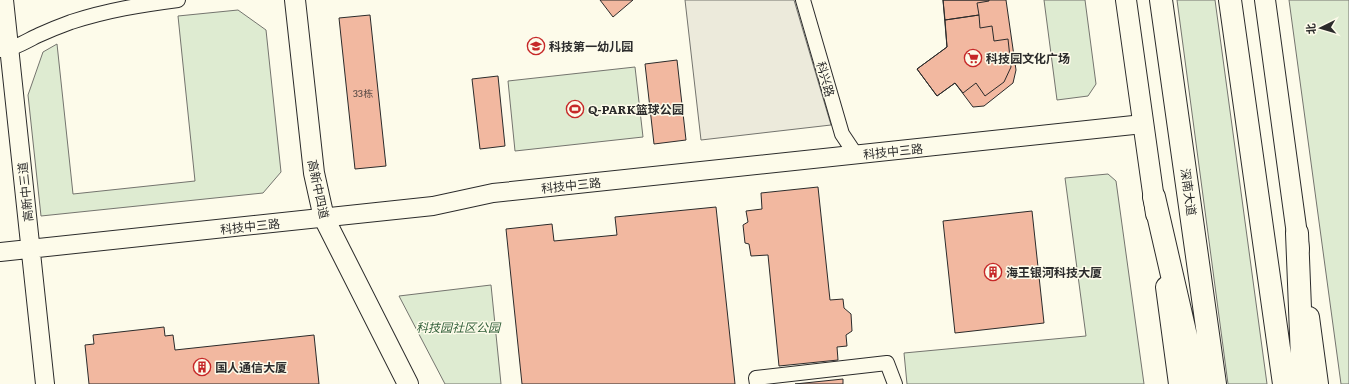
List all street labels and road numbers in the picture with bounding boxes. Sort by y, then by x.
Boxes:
street label: 科兴路 [812,59,840,99]
street label: 科技中三路 [862,139,924,163]
street label: 高新中四道 [304,158,334,220]
street label: 高新中三道 [13,161,37,223]
street label: 深南大道 [1177,167,1201,217]
street label: 科技中三路 [540,173,602,197]
street label: 科技中三路 [219,214,281,238]

